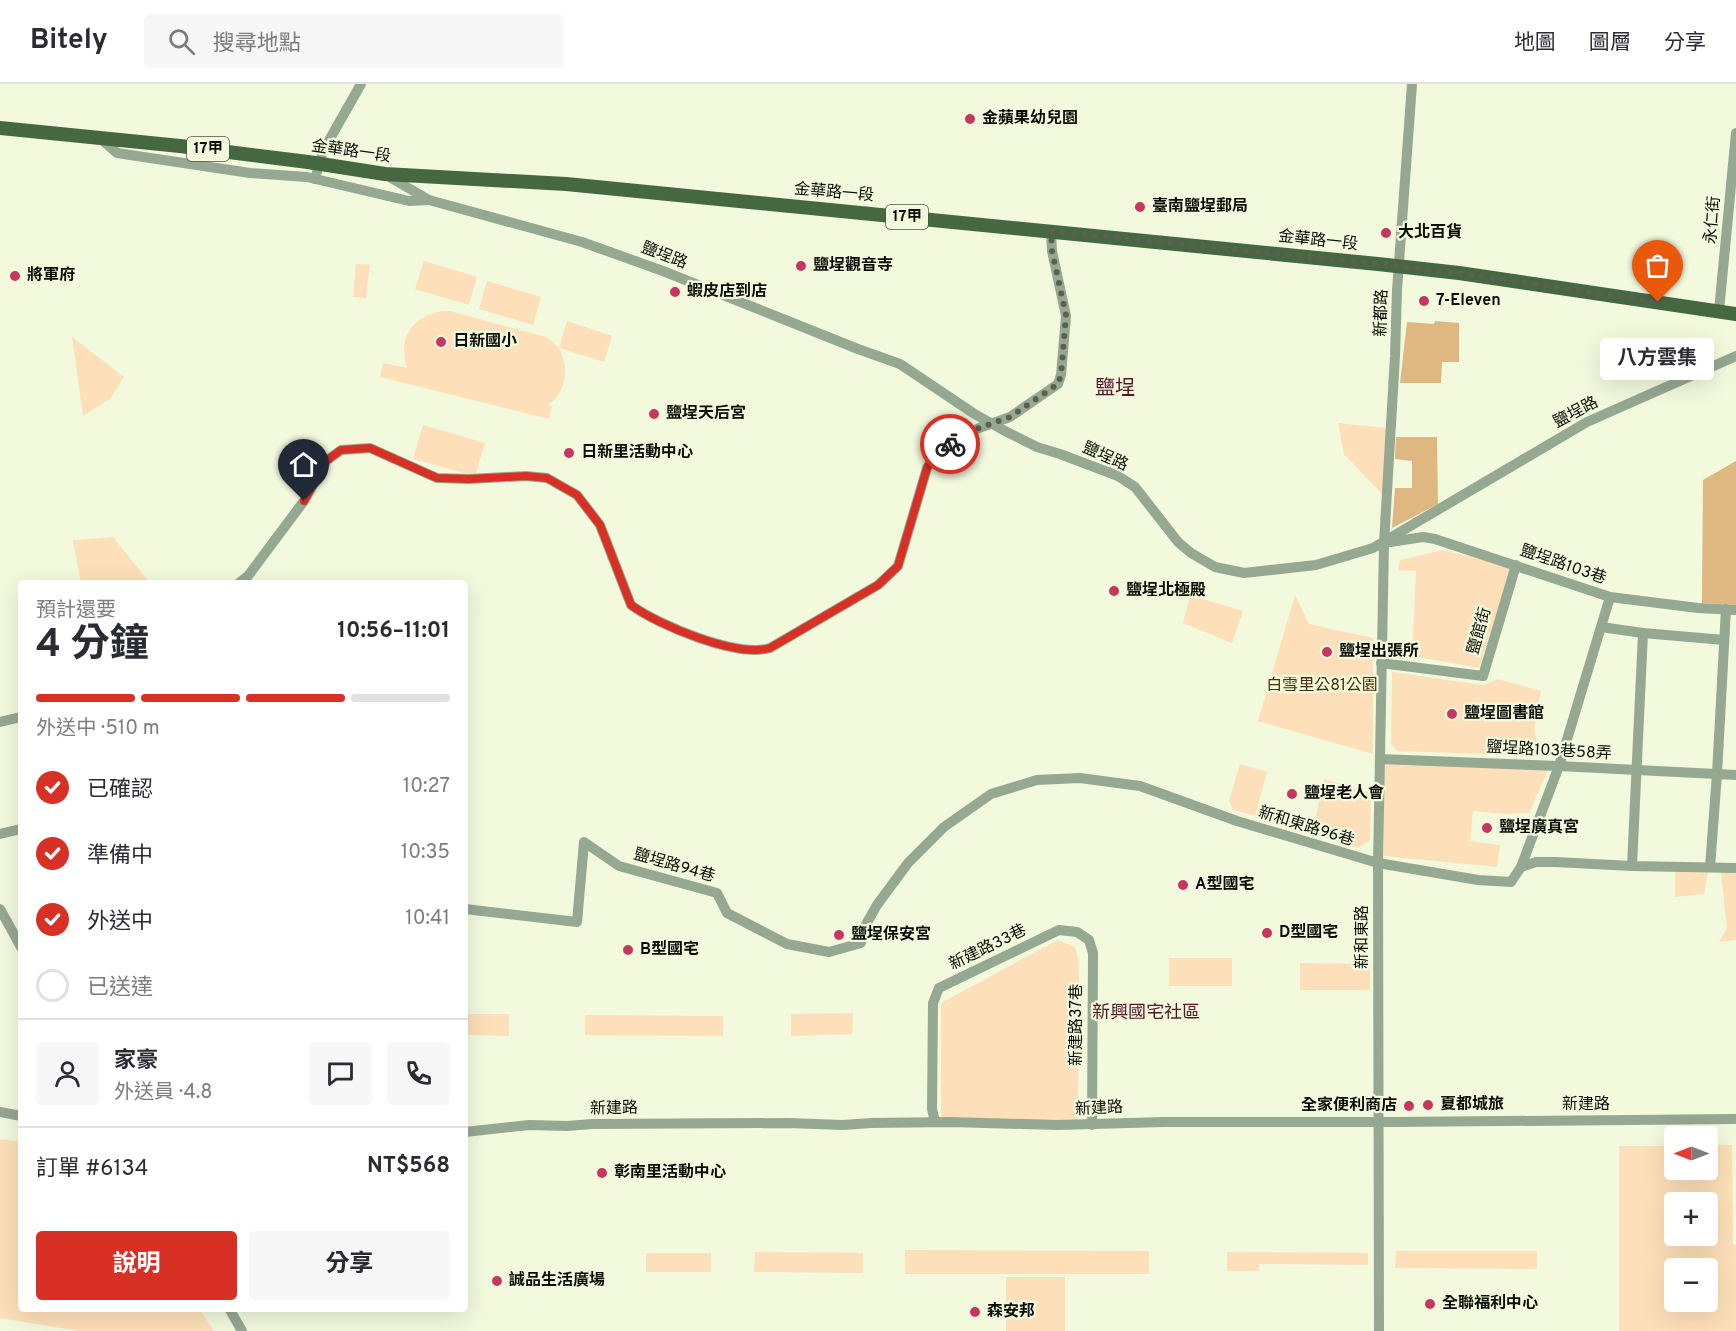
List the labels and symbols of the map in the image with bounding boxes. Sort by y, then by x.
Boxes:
place label: 金蘋果幼兒園 [982,108,1078,129]
marker: 金蘋果幼兒園 [963,112,977,126]
road number: 17甲 [187,137,229,161]
street label: 金華路一段 [310,137,392,167]
street label: 金華路一段 [793,180,875,206]
street label: 永仁街 [1701,195,1725,245]
place label: 臺南鹽埕郵局 [1152,197,1248,217]
marker: 臺南鹽埕郵局 [1133,200,1147,214]
road number: 17甲 [886,205,928,229]
place label: 大北百貨 [1398,222,1462,243]
marker: 大北百貨 [1379,226,1393,240]
street label: 金華路一段 [1277,227,1359,255]
street label: 鹽埕路 [638,238,690,274]
pin [1632,240,1683,302]
place label: 鹽埕觀音寺 [813,256,893,276]
marker: 鹽埕觀音寺 [794,259,808,273]
place label: 將軍府 [27,266,75,286]
marker: 將軍府 [8,269,22,283]
place label: 蝦皮店到店 [687,282,767,302]
marker: 蝦皮店到店 [668,285,682,299]
street label: 新都路 [1371,289,1393,337]
place label: 7-Eleven [1436,291,1501,311]
marker: 7-Eleven [1417,294,1431,308]
place label: 日新國小 [453,332,517,352]
marker: 日新國小 [434,335,448,349]
callout: 八方雲集 [1601,338,1715,380]
district label: 鹽埕 [1095,376,1135,402]
street label: 鹽埕路 [1550,393,1602,433]
place label: 鹽埕天后宮 [666,404,746,424]
marker: 鹽埕天后宮 [647,407,661,421]
courier [920,414,980,474]
street label: 鹽埕路 [1079,438,1131,476]
pin [278,439,329,501]
place label: 日新里活動中心 [581,443,693,463]
marker: 日新里活動中心 [562,446,576,460]
street label: 鹽埕路103巷 [1517,541,1609,589]
place label: 鹽埕北極殿 [1126,581,1206,601]
marker: 鹽埕北極殿 [1107,584,1121,598]
street label: 鹽館街 [1464,605,1496,657]
place label: 鹽埕出張所 [1339,642,1419,662]
marker: 鹽埕出張所 [1320,645,1334,659]
park label: 白雪里公81公園 [1266,676,1378,696]
place label: 鹽埕圖書館 [1464,704,1544,724]
marker: 鹽埕圖書館 [1445,707,1459,721]
street label: 鹽埕路103巷58弄 [1486,738,1612,764]
place label: 鹽埕老人會 [1304,784,1384,804]
marker: 鹽埕老人會 [1285,787,1299,801]
street label: 新和東路96巷 [1256,803,1356,851]
place label: 鹽埕廣真宮 [1499,818,1579,838]
marker: 鹽埕廣真宮 [1480,821,1494,835]
street label: 鹽埕路94巷 [631,845,717,887]
place label: A型國宅 [1195,875,1254,895]
marker: A型國宅 [1176,878,1190,892]
street label: 新和東路 [1353,905,1373,969]
street label: 新建路33巷 [946,921,1030,975]
place label: D型國宅 [1279,923,1338,943]
place label: 鹽埕保安宮 [851,925,931,945]
marker: D型國宅 [1260,926,1274,940]
marker: 鹽埕保安宮 [832,928,846,942]
place label: B型國宅 [640,940,699,960]
marker: B型國宅 [621,943,635,957]
street label: 新建路37巷 [1067,984,1087,1066]
district label: 新興國宅社區 [1092,1002,1200,1025]
place label: 夏都城旅 [1440,1094,1504,1115]
street label: 新建路 [1562,1095,1610,1115]
place label: 全家便利商店 [1301,1096,1397,1116]
street label: 新建路 [1075,1098,1123,1120]
marker: 夏都城旅 [1421,1098,1435,1112]
street label: 新建路 [590,1099,638,1119]
marker: 全家便利商店 [1402,1099,1416,1113]
north arrow [1664,1126,1718,1180]
place label: 彰南里活動中心 [614,1163,726,1183]
marker: 彰南里活動中心 [595,1166,609,1180]
place label: 誠品生活廣場 [509,1270,605,1291]
marker: 誠品生活廣場 [490,1274,504,1288]
place label: 全聯福利中心 [1442,1294,1538,1314]
marker: 全聯福利中心 [1423,1297,1437,1311]
place label: 森安邦 [987,1302,1035,1322]
marker: 森安邦 [968,1305,982,1319]

